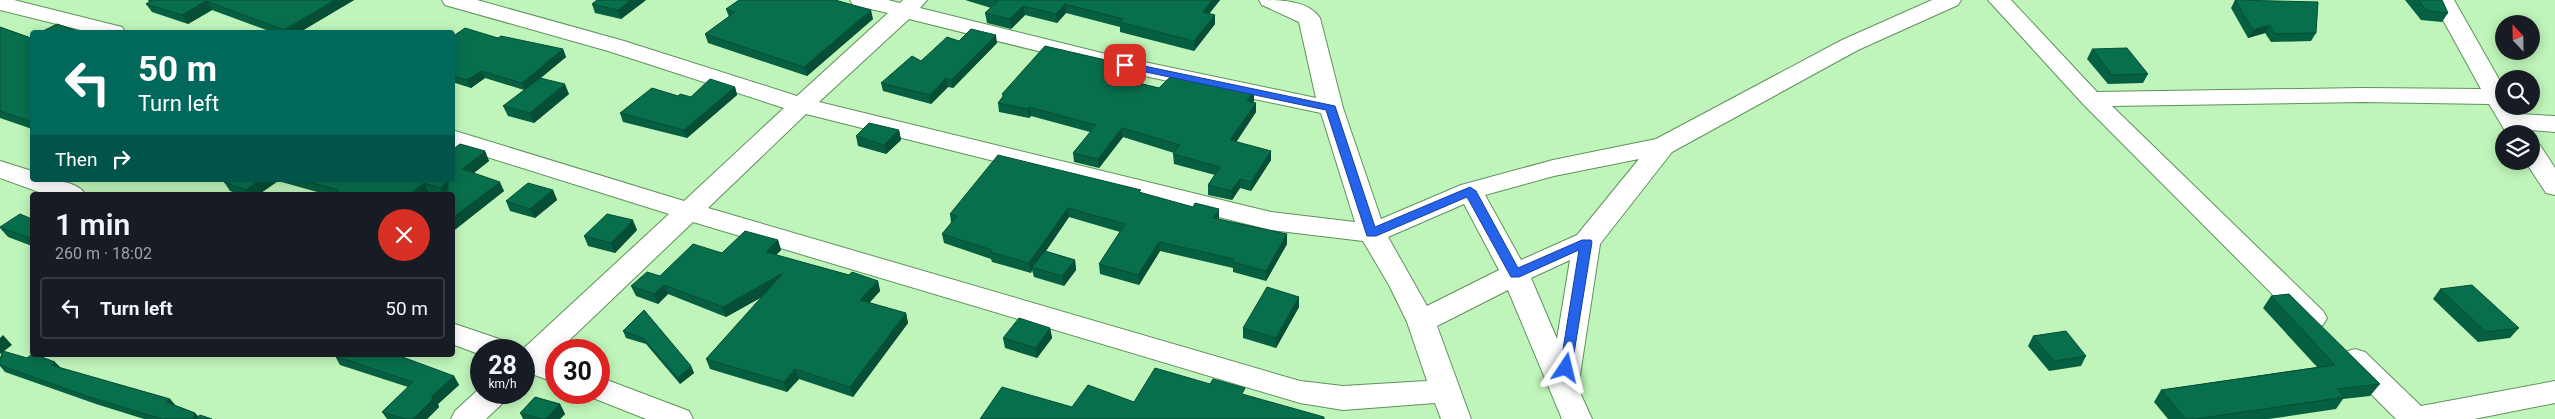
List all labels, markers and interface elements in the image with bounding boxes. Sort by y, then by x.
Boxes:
north arrow [2495,15,2540,60]
map controls [2495,15,2540,170]
pin [1104,44,1146,86]
text: 50 m [138,49,217,90]
icon: left [55,50,120,115]
icon: arrive [1111,51,1139,79]
button: search [2495,70,2540,115]
text: Turn left [138,91,219,116]
button: layers [2495,125,2540,170]
icon: right [107,145,135,173]
text: Then [55,148,97,171]
text: 1 min [55,207,130,242]
button: close [378,209,430,261]
text: 260 m · 18:02 [55,244,152,263]
icon: left [57,294,85,322]
text: Turn left [100,297,173,320]
text: 50 m [385,297,428,320]
speed limit sign: 30 [545,339,610,404]
position arrow [1539,341,1591,393]
text: 28 [488,351,517,380]
text: km/h [488,377,517,391]

